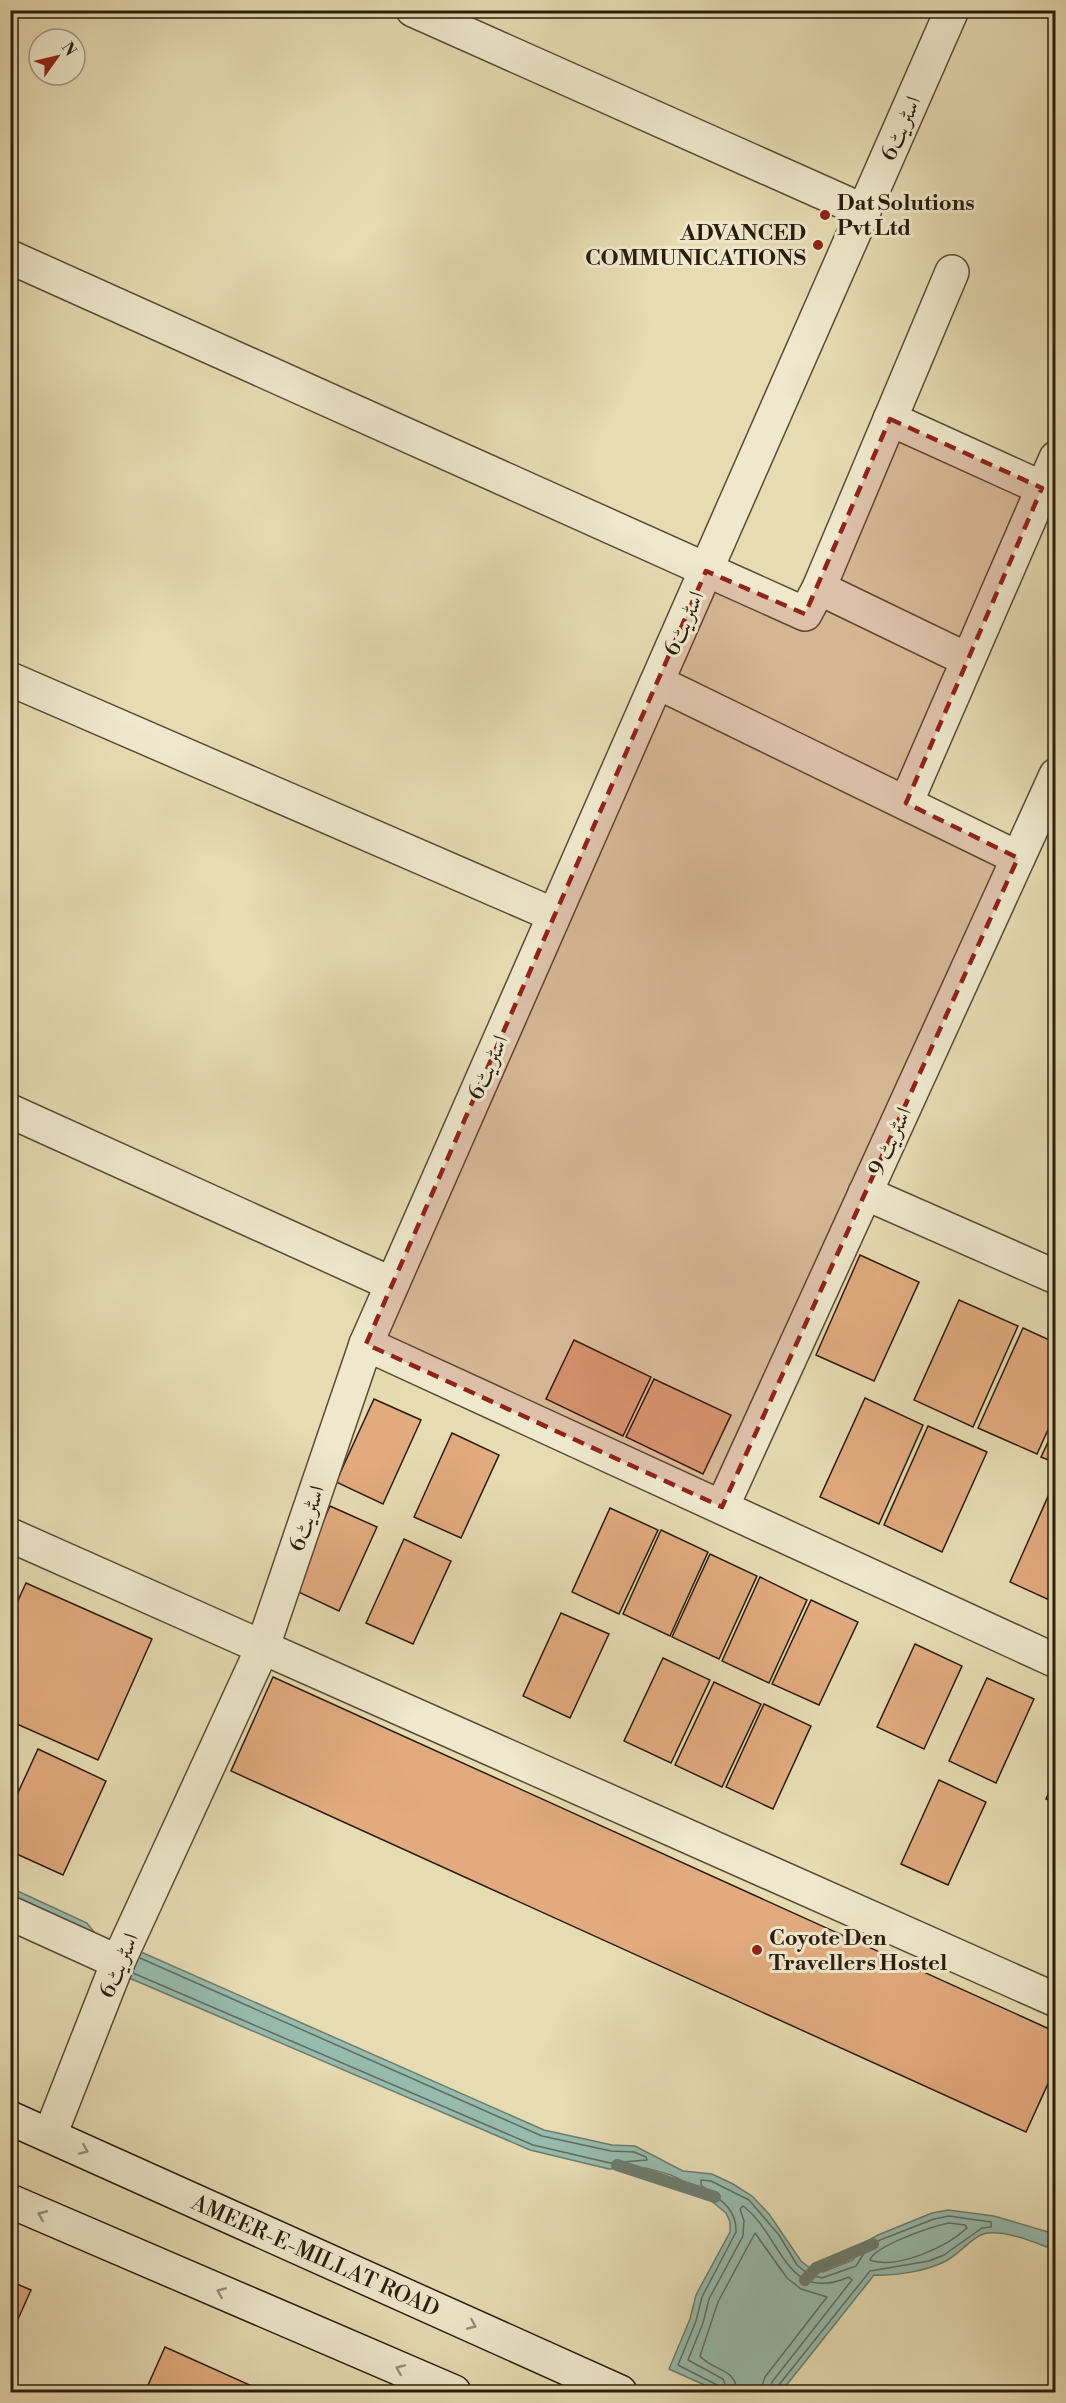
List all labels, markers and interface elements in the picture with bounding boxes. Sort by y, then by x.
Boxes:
north arrow [27,27,87,87]
text: N [57,38,81,60]
street label: اسٹریٹ6 [875,92,928,165]
place label: Dat Solutions Pvt Ltd [837,190,975,242]
marker: Dat Solutions Pvt Ltd [818,208,832,222]
place label: ADVANCED COMMUNICATIONS [585,220,806,272]
marker: ADVANCED COMMUNICATIONS [811,238,825,252]
street label: اسٹریٹ6 [658,587,711,660]
street label: اسٹریٹ6 [462,1031,515,1104]
street label: اسٹریٹ 9 [863,1103,918,1180]
street label: اسٹریٹ6 [284,1482,331,1555]
place label: Coyote Den Travellers Hostel [769,1925,947,1977]
street label: اسٹریٹ6 [94,1929,145,2002]
marker: Coyote Den Travellers Hostel [750,1943,764,1957]
one-way arrow [77,2143,88,2155]
street label: AMEER-E-MILLAT ROAD [186,2189,444,2323]
one-way arrow [38,2210,49,2222]
one-way arrow [217,2287,228,2299]
one-way arrow [465,2318,476,2330]
one-way arrow [396,2365,407,2377]

